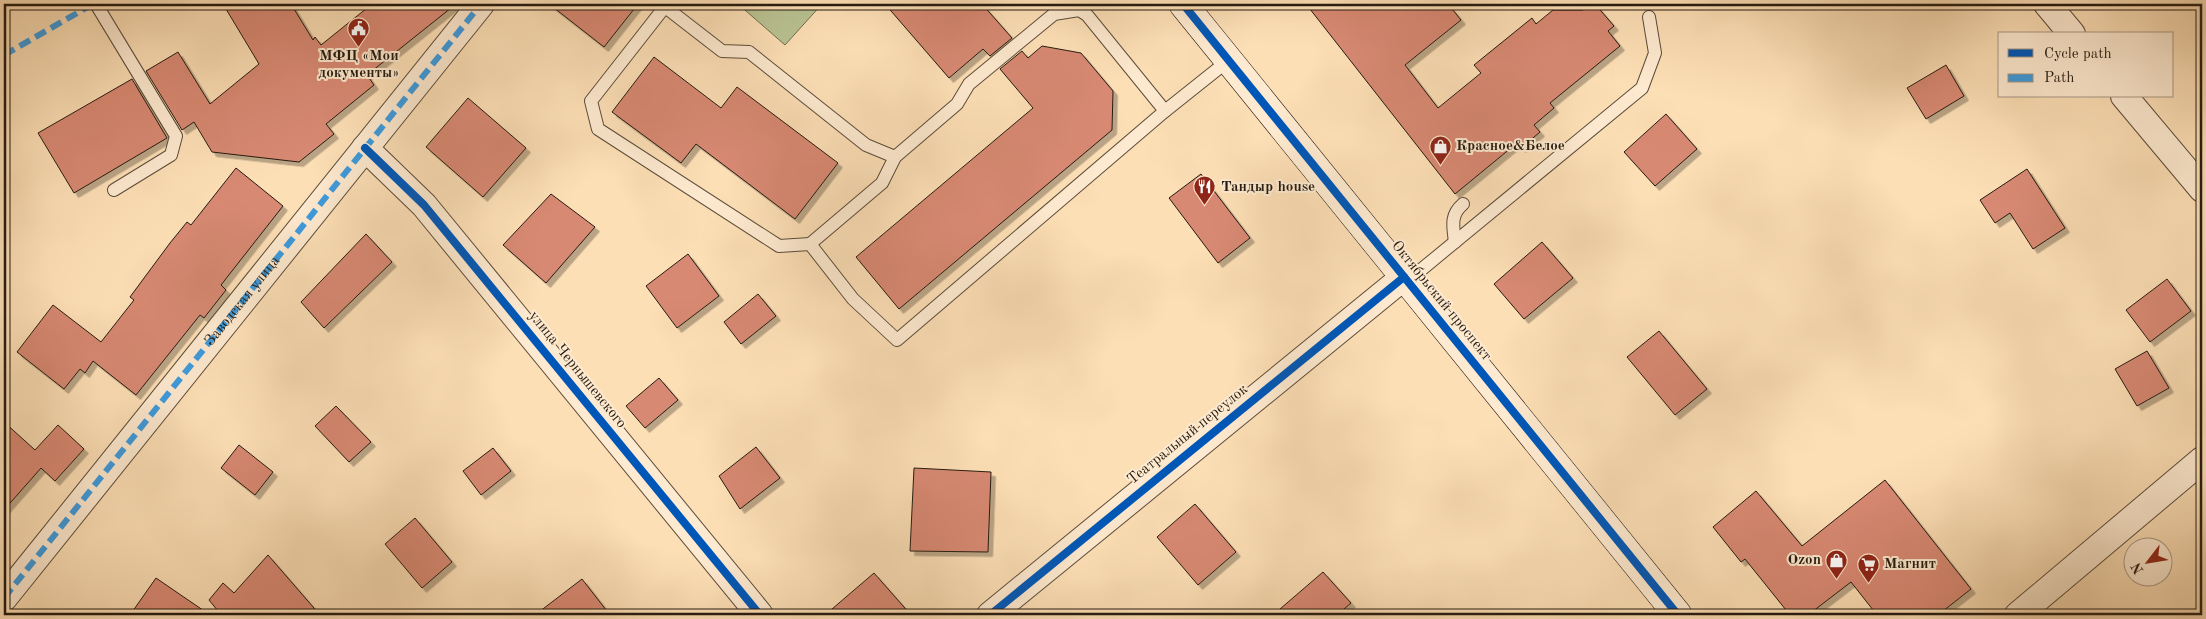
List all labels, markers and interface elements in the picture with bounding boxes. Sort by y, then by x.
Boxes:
public building icon: МФЦ «Мои документы» [347,16,371,47]
legend [1998,32,2174,98]
text: Cycle path [2044,47,2112,62]
place label: МФЦ «Мои документы» [319,49,400,81]
text: Path [2044,71,2074,86]
shop icon: Красное&Белое [1428,134,1452,165]
place label: Красное&Белое [1456,139,1565,154]
restaurant icon: Тандыр house [1193,175,1217,206]
place label: Тандыр house [1221,180,1315,195]
street label: Октябрьский проспект [1388,238,1494,364]
street label: Заводская улица [202,253,283,349]
street label: улица Чернышевского [525,309,629,431]
street label: Театральный переулок [1125,382,1251,488]
north arrow [2124,536,2174,586]
shop icon: Ozon [1825,548,1849,579]
supermarket icon: Магнит [1856,552,1880,583]
place label: Ozon [1788,553,1821,568]
place label: Магнит [1884,557,1936,572]
text: N [2129,560,2146,576]

